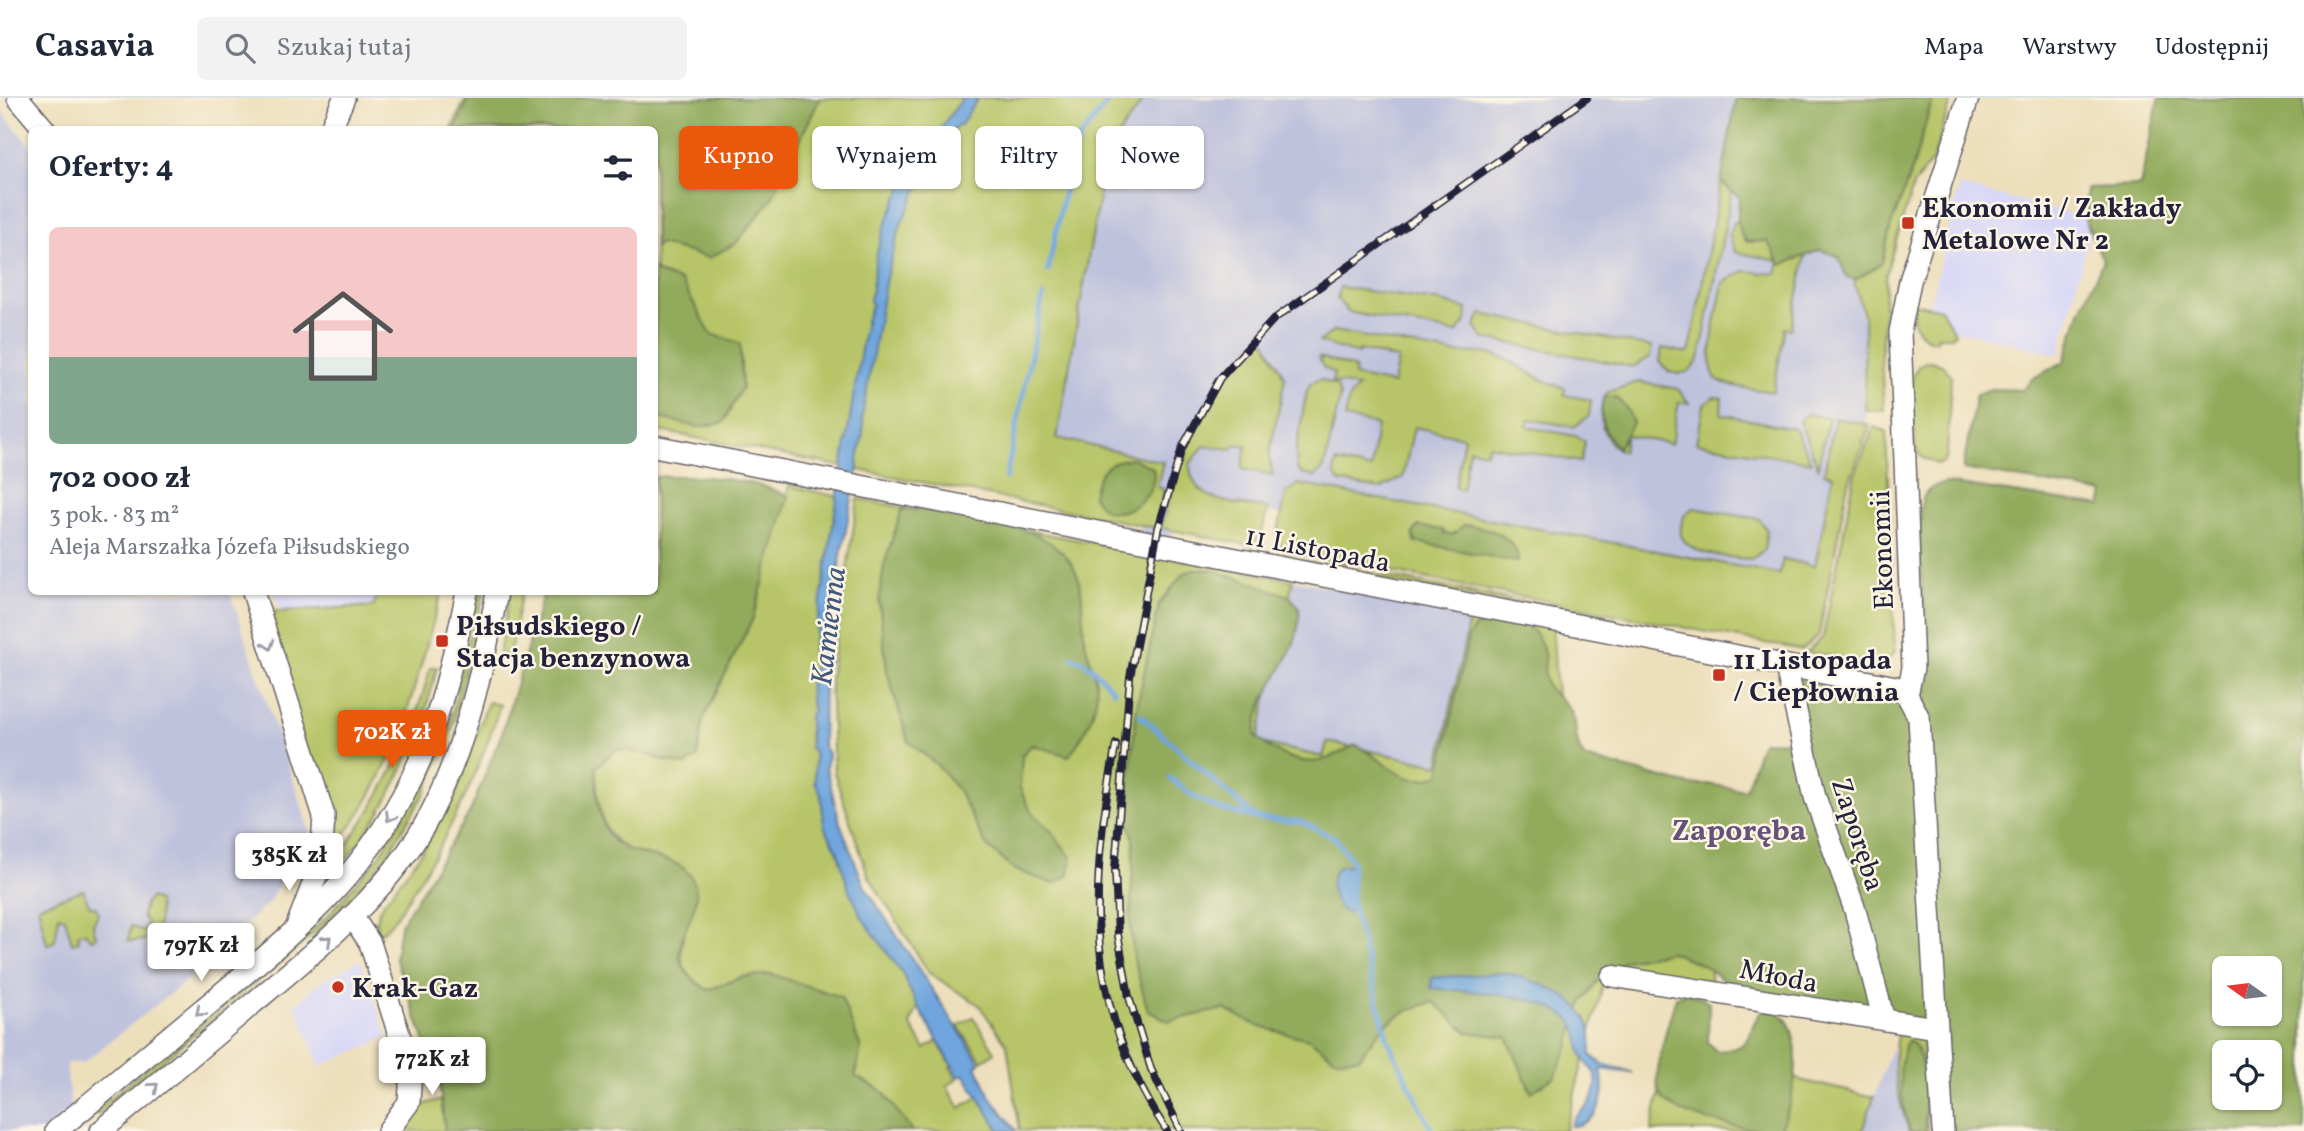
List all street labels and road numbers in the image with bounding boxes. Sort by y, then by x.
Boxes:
street label: Ekonomii [1862,489,1905,610]
street label: 11 Listopada [1241,517,1394,584]
street label: Zaporęba [1820,773,1893,896]
street label: Młoda [1736,951,1821,1004]

